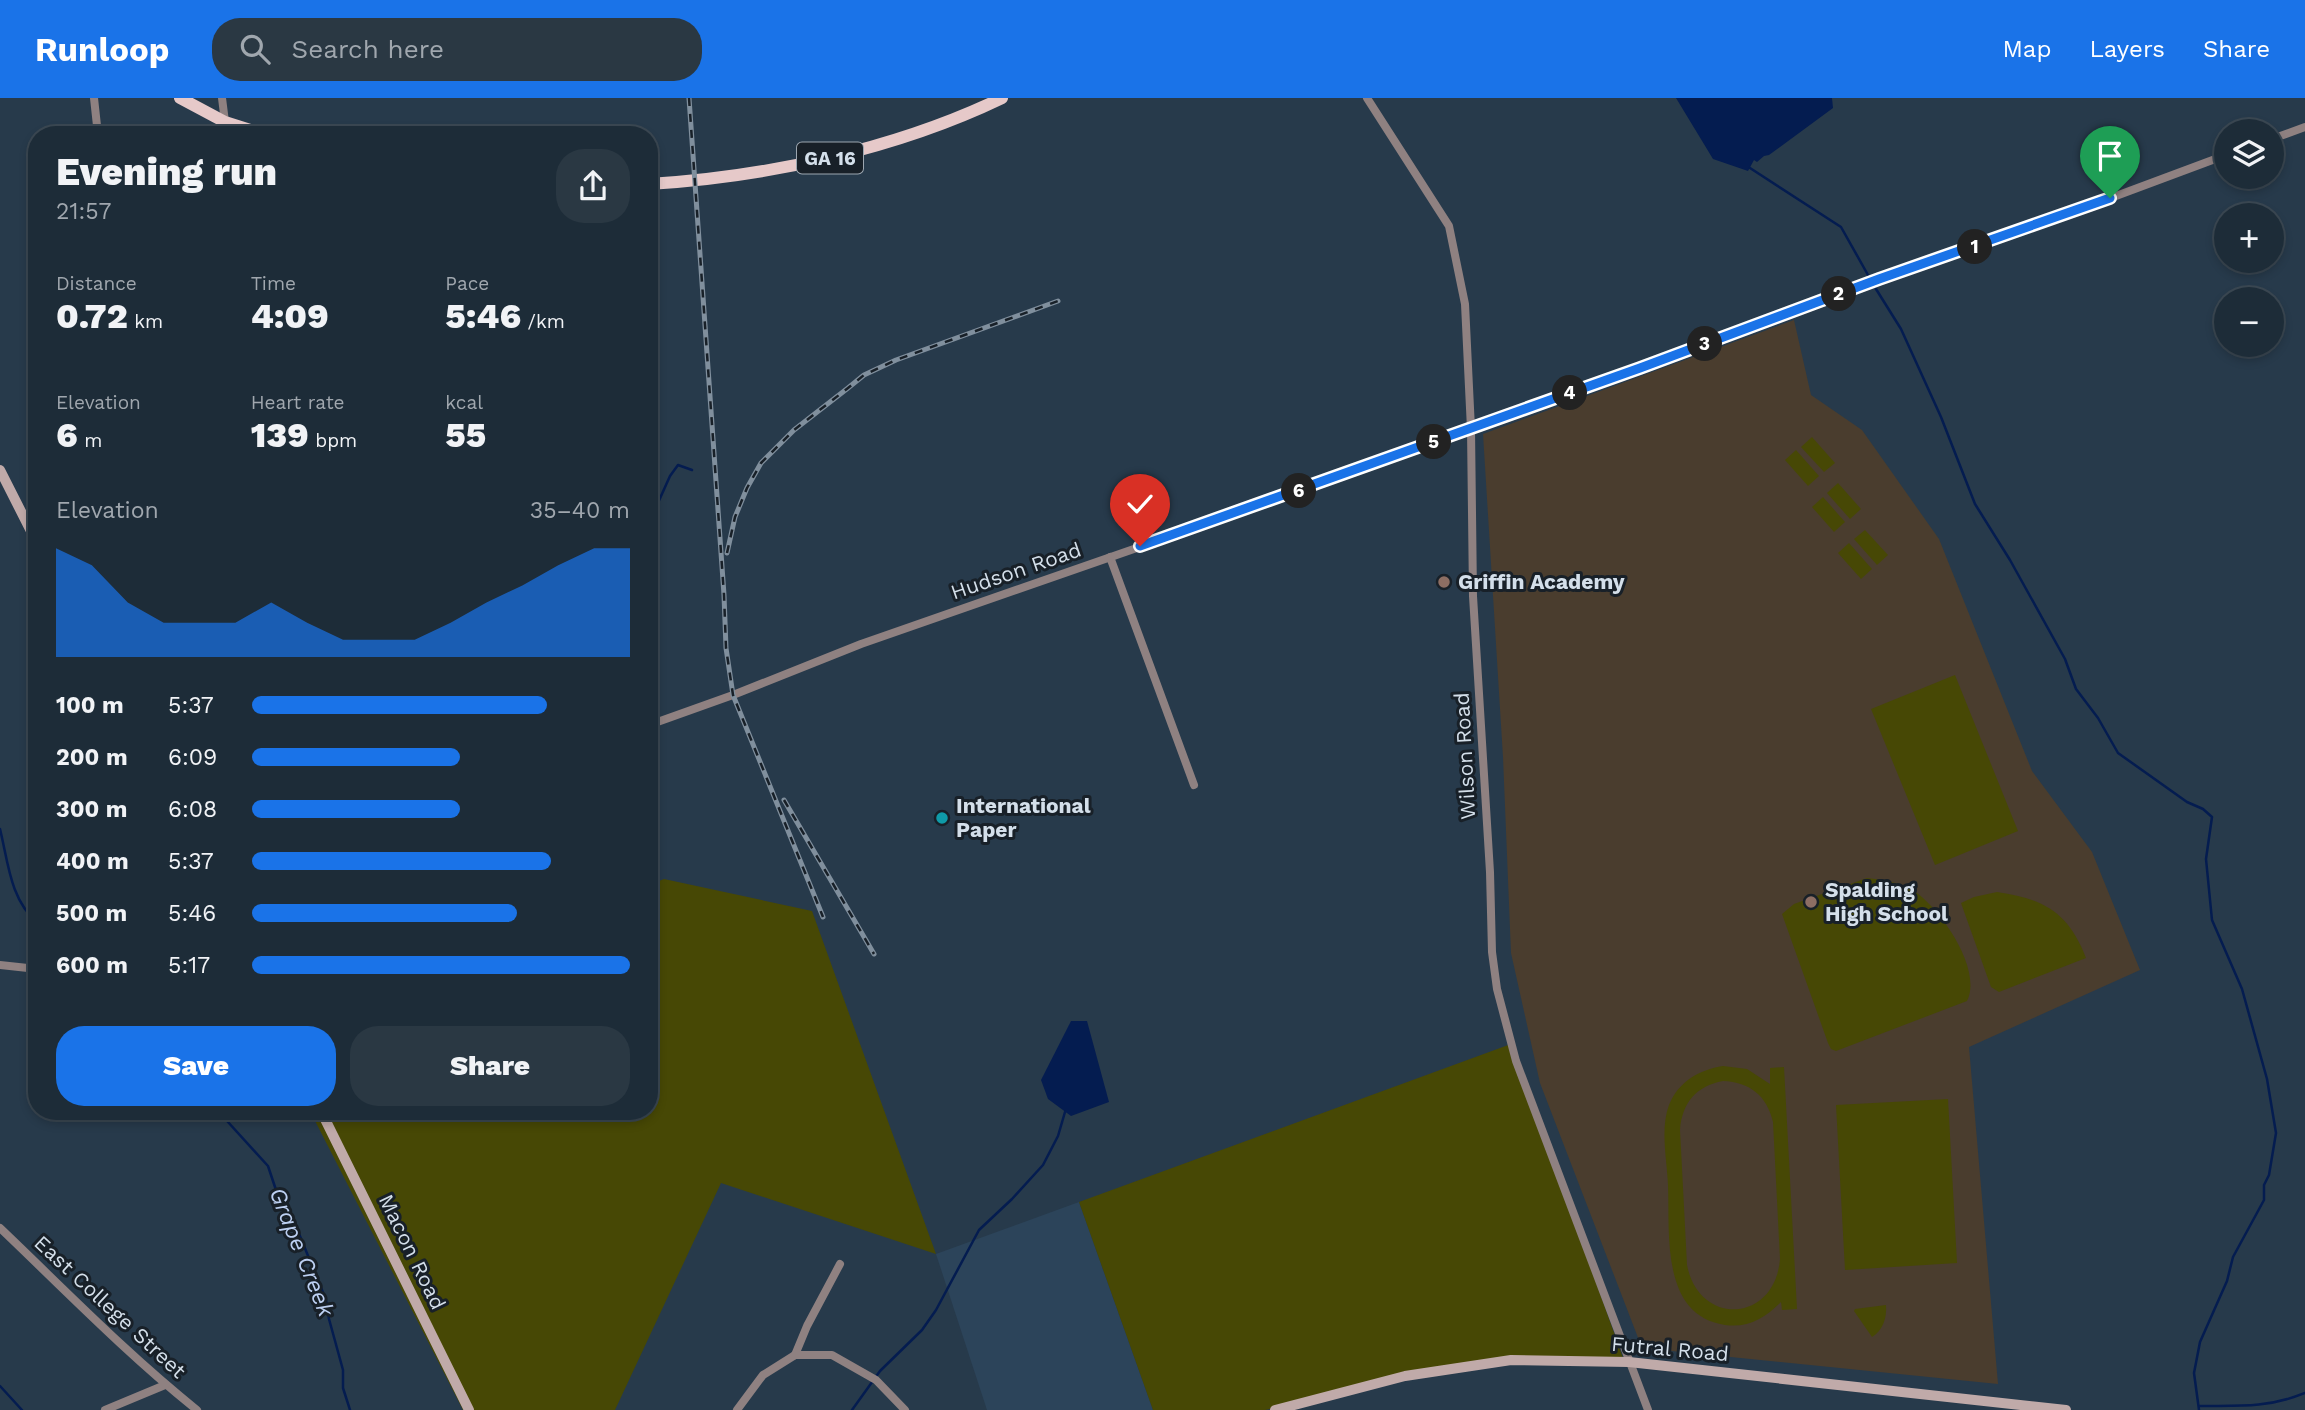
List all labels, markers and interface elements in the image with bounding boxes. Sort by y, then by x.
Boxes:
search box [212,18,702,81]
text: Runloop [35,30,170,69]
icon: search [236,30,274,68]
text: Search here [292,34,444,64]
text: Map [2003,35,2051,63]
text: Layers [2089,35,2165,63]
text: Share [2203,35,2270,63]
map controls [2214,119,2284,357]
button: layers [2214,119,2284,189]
pin [2080,126,2140,198]
icon: arrive [2091,137,2129,175]
road number: GA 16 [797,142,863,174]
button: share [556,149,630,223]
text: Evening run [56,150,277,194]
text: 21:57 [56,198,111,225]
button: + [2214,203,2284,273]
pin: 1 [1958,230,1993,264]
text: 1 [1970,235,1979,258]
text: Distance [56,272,137,295]
text: Time [251,272,296,295]
text: Pace [445,272,489,295]
pin: 2 [1822,276,1856,312]
text: 2 [1833,282,1844,305]
button: − [2214,287,2284,357]
text: 0.72 [56,295,128,337]
text: 4:09 [251,295,329,337]
text: 5:46 [445,295,521,337]
text: km [128,310,163,333]
text: /km [521,310,565,333]
pin: 3 [1688,327,1722,362]
text: 3 [1699,332,1710,355]
pin: 4 [1552,376,1588,410]
text: 4 [1563,381,1576,404]
text: Elevation [56,391,141,414]
text: Heart rate [251,391,345,414]
text: kcal [445,391,483,414]
text: 6 [56,414,78,456]
text: 139 [251,414,309,456]
text: 55 [445,414,486,456]
pin: 5 [1416,424,1452,460]
text: m [78,429,102,452]
text: bpm [309,429,357,452]
text: 5 [1428,430,1439,453]
pin [1110,474,1170,546]
pin: 6 [1282,474,1316,508]
text: 6 [1293,479,1304,502]
icon: check [1121,485,1159,523]
text: Elevation [56,497,159,524]
text: 35–40 m [530,497,630,524]
street label: Hudson Road [947,536,1084,605]
place label: Griffin Academy [1458,569,1625,594]
marker: Griffin Academy [1436,574,1452,590]
text: 100 m [56,692,124,719]
text: 5:37 [168,692,214,719]
street label: Wilson Road [1449,692,1480,820]
text: 200 m [56,744,128,771]
text: 6:09 [168,744,217,771]
place label: International Paper [956,793,1091,842]
text: 300 m [56,796,127,823]
text: 6:08 [168,796,217,823]
marker: International Paper [934,810,950,826]
text: 400 m [56,848,129,875]
text: 5:37 [168,848,214,875]
place label: Spalding High School [1825,877,1948,926]
marker: Spalding High School [1803,894,1819,910]
text: 500 m [56,900,127,927]
text: 5:46 [168,900,216,927]
text: 600 m [56,952,128,979]
text: 5:17 [168,952,210,979]
button: Save [56,1026,336,1106]
button: Share [350,1026,630,1106]
water label: Grape Creek [263,1184,340,1322]
street label: Macon Road [374,1190,451,1314]
street label: East College Street [29,1230,191,1383]
street label: Futral Road [1610,1331,1730,1366]

